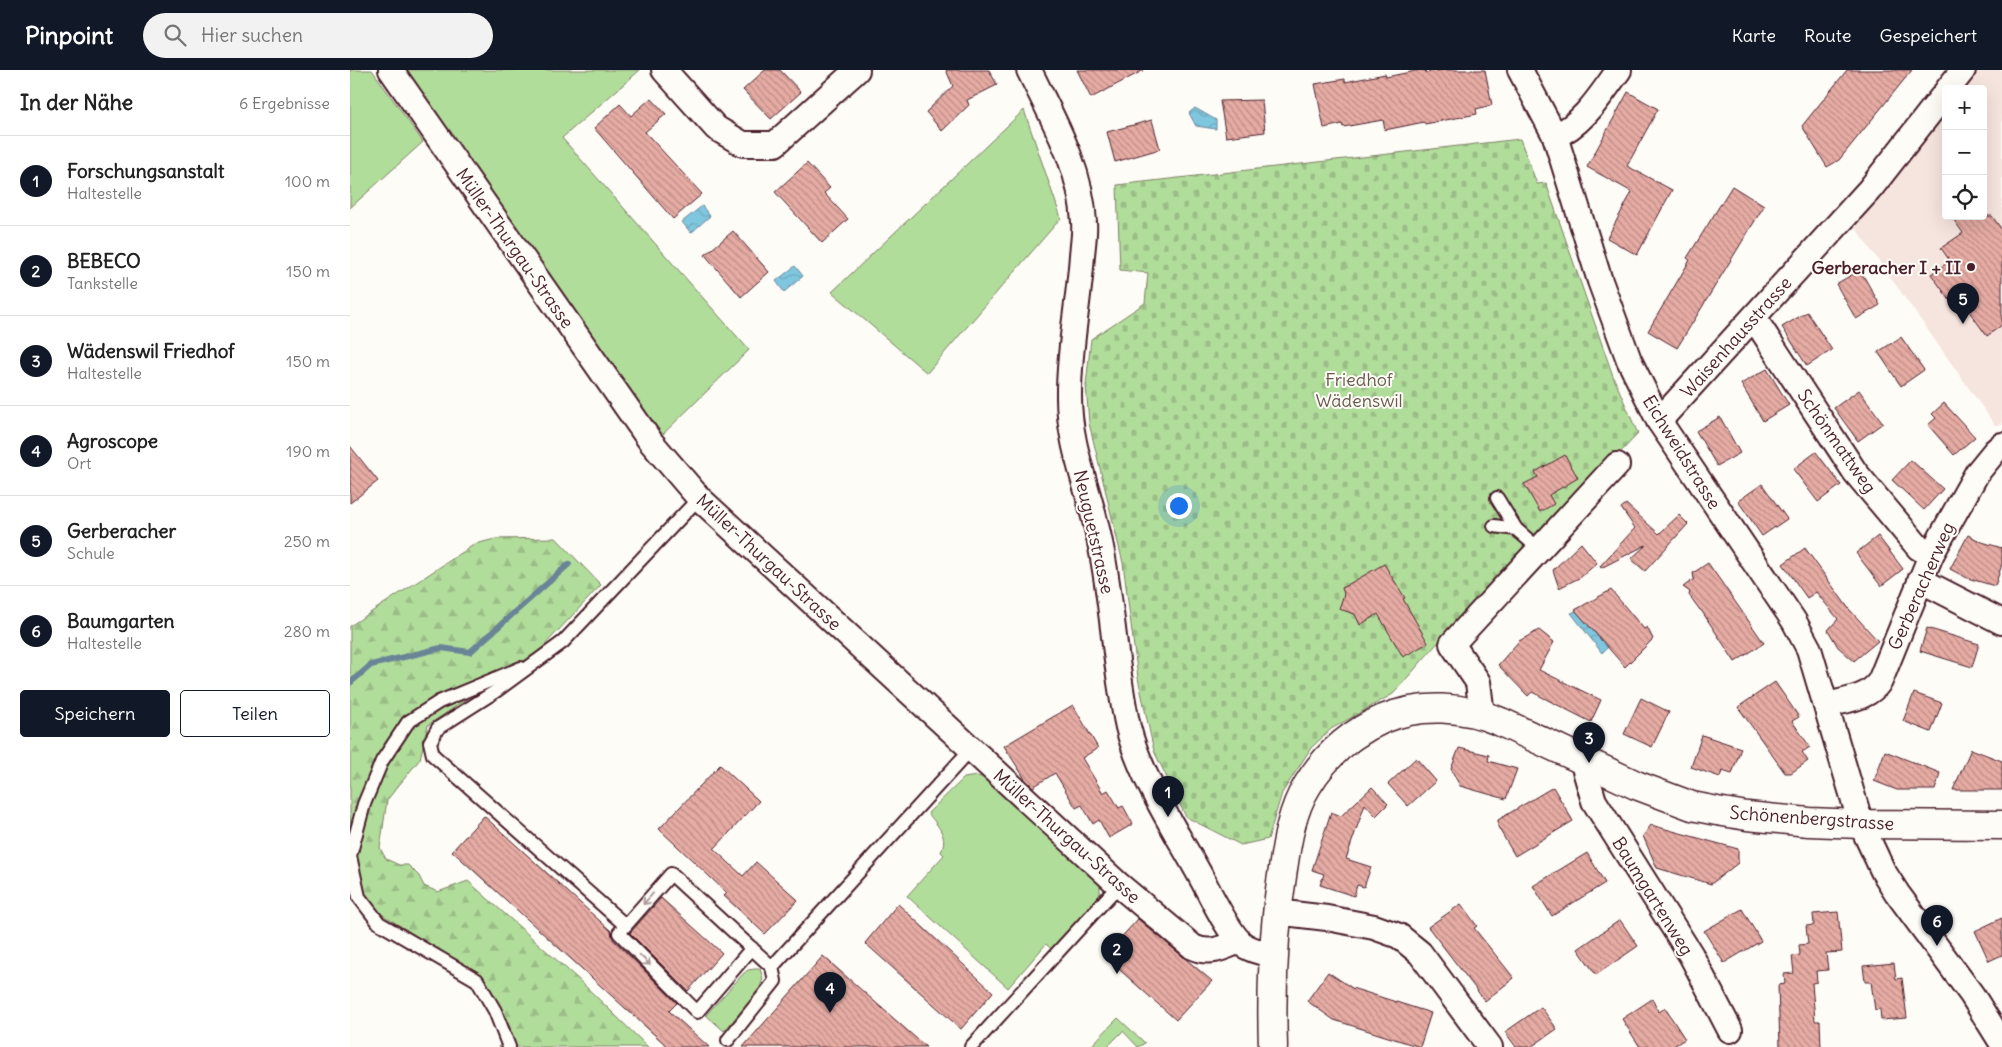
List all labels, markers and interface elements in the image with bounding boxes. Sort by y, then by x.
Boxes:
search box [143,13,493,58]
text: Pinpoint [25,20,113,50]
icon: search [161,21,189,49]
text: Hier suchen [201,23,303,47]
text: Karte [1732,24,1776,47]
text: Route [1804,24,1851,47]
text: Gespeichert [1879,24,1977,47]
map controls [1942,85,1987,220]
button: + [1942,85,1987,130]
text: In der Nähe [20,89,133,116]
text: 6 Ergebnisse [239,93,330,113]
button: − [1942,130,1987,175]
text: Forschungsanstalt [67,159,224,183]
street label: Müller-Thurgau-Strasse [451,164,579,332]
text: 1 [33,171,39,191]
text: 100 m [285,171,330,191]
button: locate [1942,175,1987,220]
text: Haltestelle [67,183,142,203]
text: BEBECO [67,249,141,273]
place label: Gerberacher I + II [1811,256,1961,279]
text: 2 [32,261,40,281]
text: 150 m [286,261,330,281]
marker: Gerberacher I + II [1965,261,1977,273]
street label: Waisenhausstrasse [1675,272,1797,402]
text: Tankstelle [67,273,138,293]
pin: 5 [1947,283,1979,324]
text: Wädenswil Friedhof [67,339,234,363]
text: 3 [31,351,41,371]
text: 150 m [286,351,330,371]
text: Haltestelle [67,363,142,383]
park label: Friedhof Wädenswil [1316,368,1403,412]
street label: Schönmattweg [1793,384,1881,498]
street label: Eichweidstrasse [1638,391,1726,513]
text: Agroscope [67,429,158,453]
text: 4 [31,441,41,461]
text: 190 m [286,441,330,461]
text: Ort [67,453,91,473]
street label: Neuguetstrasse [1069,468,1119,596]
street label: Müller-Thurgau-Strasse [692,489,846,635]
your location [1166,493,1192,519]
text: Gerberacher [67,519,176,543]
street label: Gerberacherweg [1883,519,1959,653]
text: 5 [31,531,41,551]
text: 250 m [284,531,330,551]
text: Schule [67,543,115,563]
text: Baumgarten [67,609,175,633]
text: 6 [31,621,41,641]
text: 280 m [284,621,330,641]
text: Haltestelle [67,633,142,653]
button: Speichern [20,690,170,737]
button: Teilen [180,690,330,737]
pin: 3 [1573,722,1605,763]
street label: Müller-Thurgau-Strasse [989,764,1145,908]
pin: 1 [1152,776,1184,817]
street label: Schönenbergstrasse [1729,801,1895,835]
street label: Baumgartenweg [1607,832,1699,960]
one-way arrow [642,893,654,906]
pin: 6 [1921,905,1953,946]
pin: 2 [1101,933,1133,974]
one-way arrow [639,954,651,966]
pin: 4 [814,972,846,1013]

